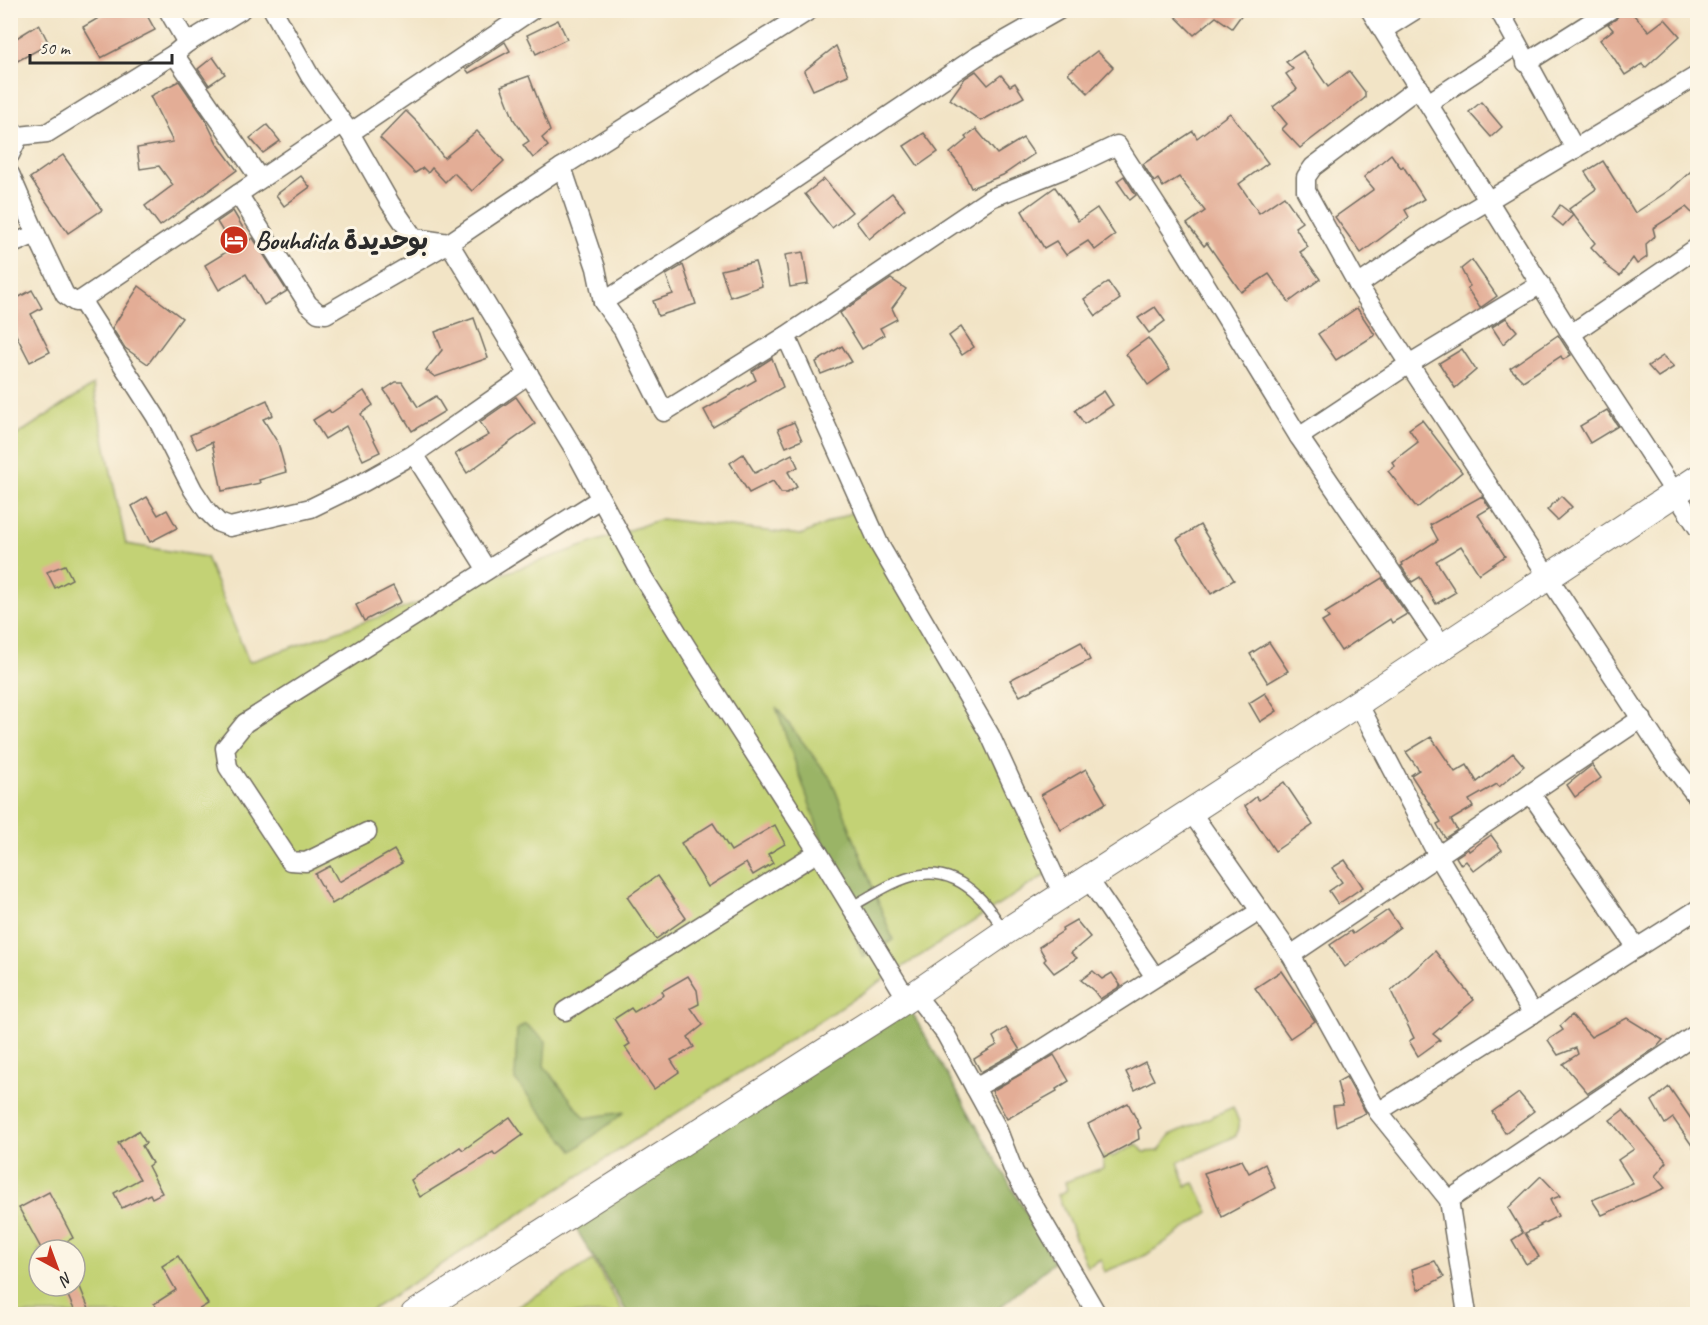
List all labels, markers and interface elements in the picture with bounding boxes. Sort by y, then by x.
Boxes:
scale bar [30,27,172,65]
text: 50 m [39,37,72,59]
hotel icon: Bouhdida بوحديدة [218,224,250,256]
place label: Bouhdida بوحديدة [255,224,428,257]
north arrow [27,1238,87,1298]
text: N [54,1268,76,1291]

